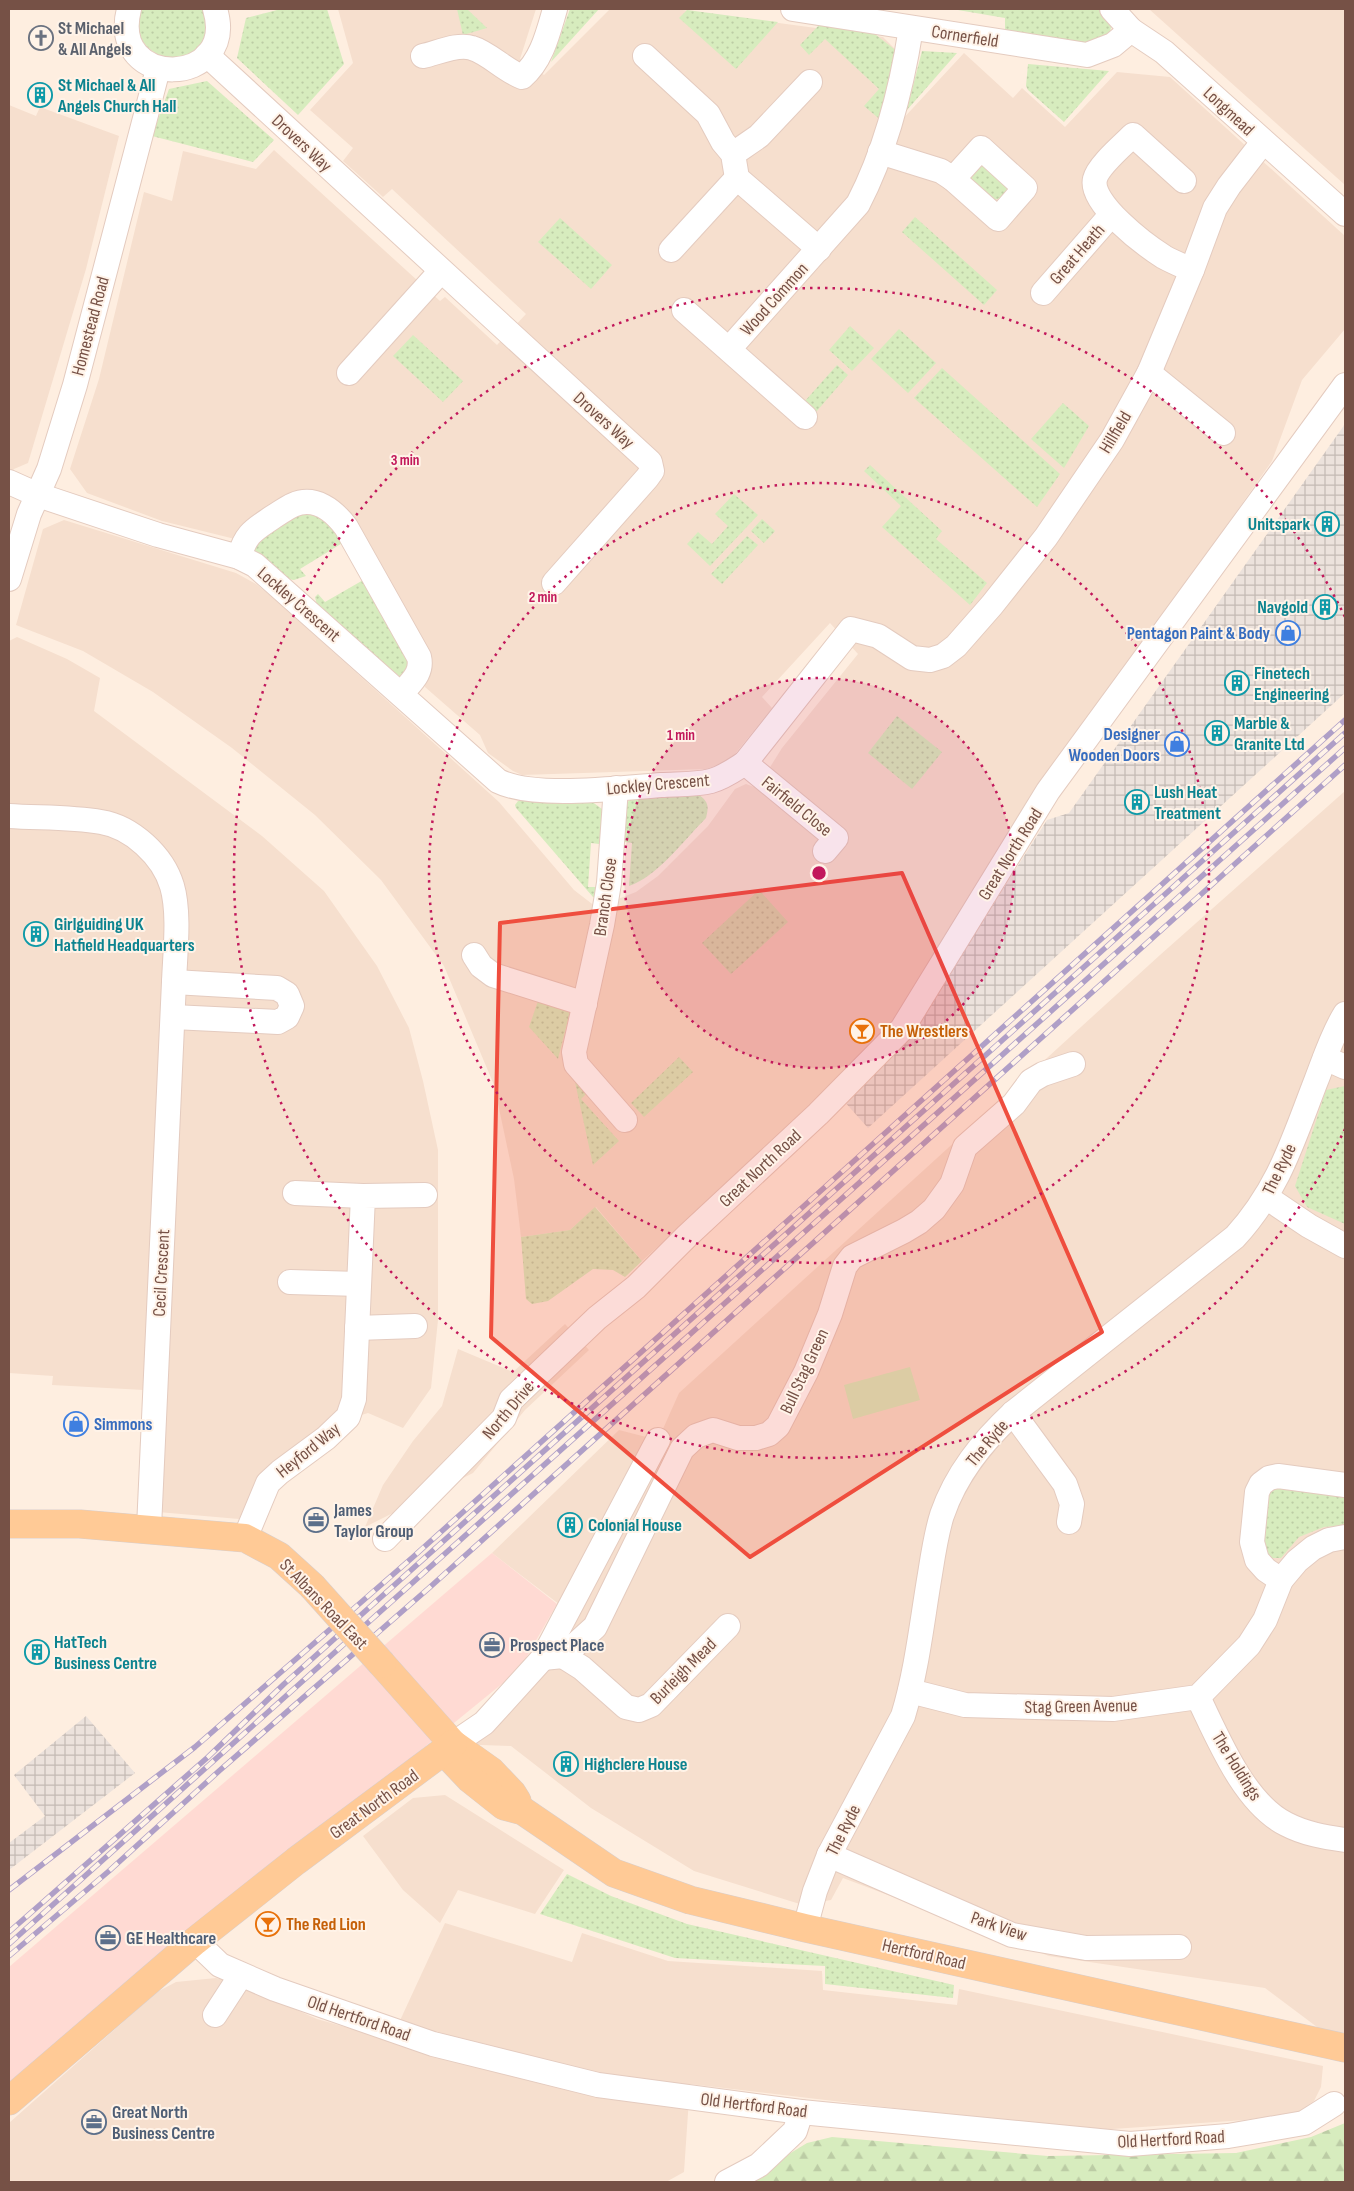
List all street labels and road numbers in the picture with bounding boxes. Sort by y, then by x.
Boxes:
street label: Cornerfield [930,21,1000,52]
street label: Longmead [1199,83,1259,140]
street label: Drovers Way [267,110,336,176]
street label: Great Heath [1046,220,1109,289]
street label: Wood Common [736,258,813,340]
street label: Homestead Road [67,274,114,378]
street label: Drovers Way [569,388,638,453]
street label: Hillfield [1095,407,1136,457]
street label: Lockley Crescent [253,563,345,646]
street label: Lockley Crescent [606,769,711,799]
street label: Fairfield Close [757,772,836,841]
street label: Great North Road [974,804,1047,904]
street label: Branch Close [590,857,621,937]
street label: Great North Road [715,1125,806,1212]
street label: The Ryde [1258,1140,1301,1198]
street label: Cecil Crescent [149,1228,174,1317]
street label: Bull Stag Green [776,1325,833,1417]
street label: North Drive [478,1377,539,1444]
street label: The Ryde [962,1416,1013,1471]
street label: Heyford Way [272,1418,344,1482]
street label: St Albans Road East [275,1555,372,1654]
street label: Burleigh Mead [646,1634,721,1709]
street label: Stag Green Avenue [1024,1695,1138,1718]
street label: The Holdings [1207,1728,1266,1805]
street label: Great North Road [326,1765,423,1844]
street label: The Ryde [822,1801,865,1859]
street label: Park View [968,1907,1030,1946]
street label: Hertford Road [880,1935,968,1974]
street label: Old Hertford Road [305,1991,413,2046]
street label: Old Hertford Road [699,2089,809,2122]
street label: Old Hertford Road [1117,2126,1225,2153]

